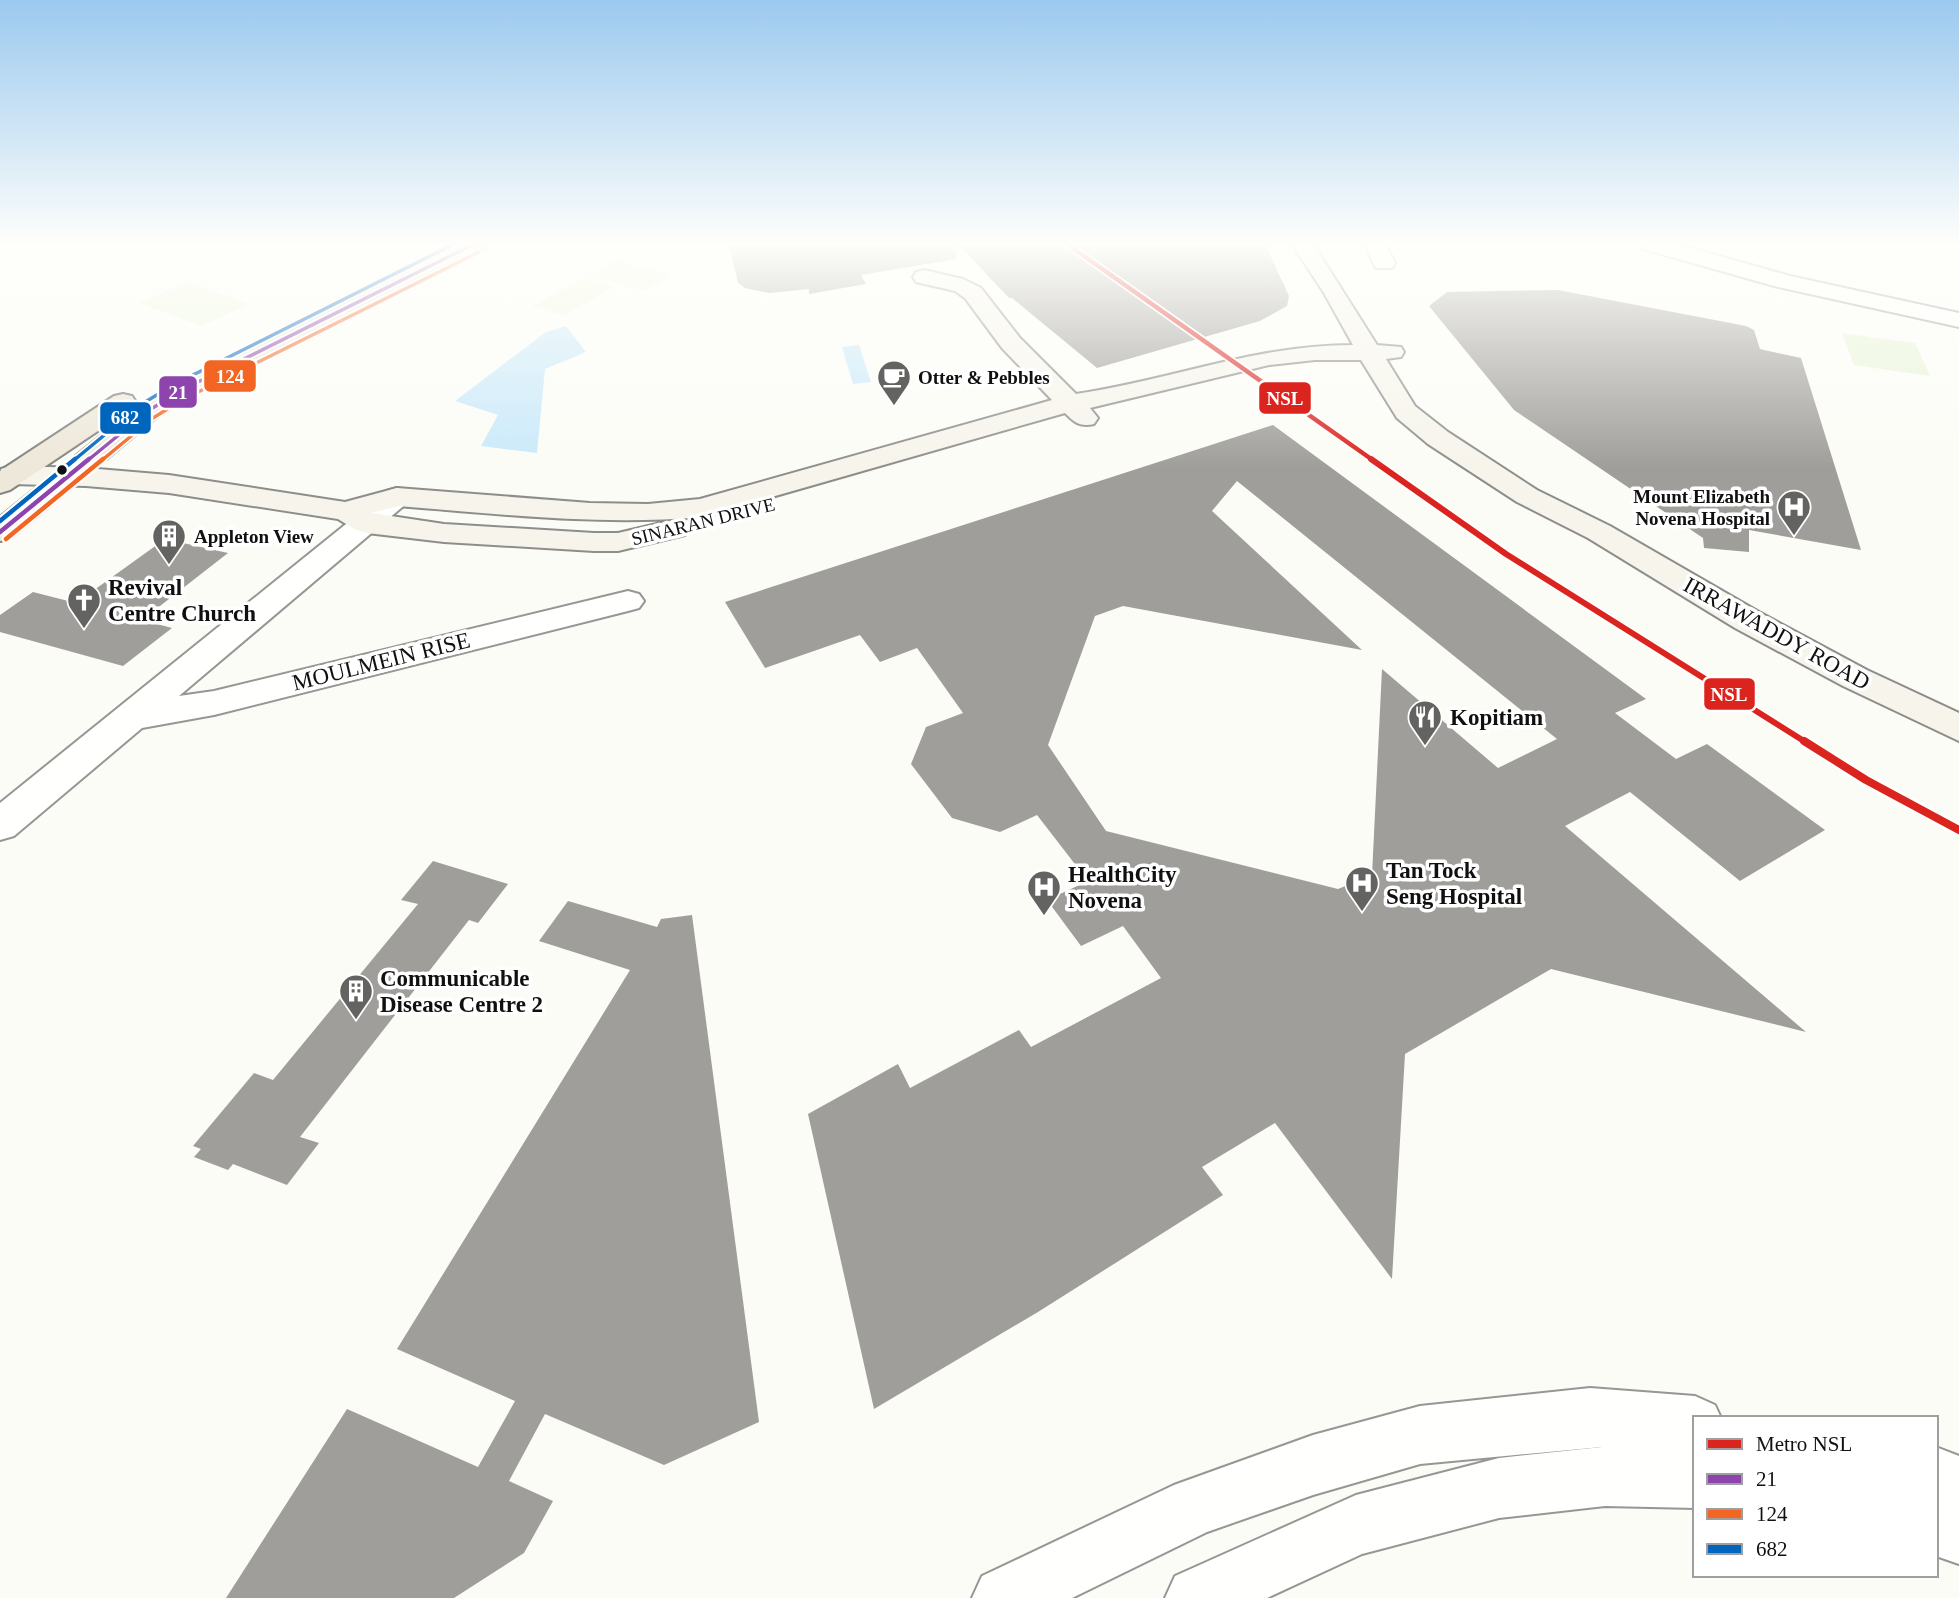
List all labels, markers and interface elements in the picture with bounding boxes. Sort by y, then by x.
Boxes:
cafe icon: Otter & Pebbles [875,358,913,407]
line badge: 124 [203,359,257,393]
text: 124 [216,366,245,387]
place label: Otter & Pebbles [918,367,1050,388]
line badge: 21 [158,375,198,409]
line badge: NSL [1258,381,1312,415]
text: 21 [169,382,188,403]
text: NSL [1267,388,1303,409]
line badge: 682 [99,401,152,435]
text: 682 [111,407,139,428]
unlabelled marker [55,463,69,477]
place label: Mount Elizabeth Novena Hospital [1633,486,1770,529]
hospital icon: Mount Elizabeth Novena Hospital [1775,488,1813,537]
street label: SINARAN DRIVE [629,493,777,549]
building icon: Appleton View [150,517,188,566]
place label: Appleton View [194,526,314,547]
street label: IRRAWADDY ROAD [1679,572,1874,695]
place label: Revival Centre Church [108,575,256,626]
church icon: Revival Centre Church [65,581,103,630]
street label: MOULMEIN RISE [290,627,472,696]
line badge: NSL [1703,677,1756,711]
text: NSL [1711,684,1747,705]
restaurant icon: Kopitiam [1406,698,1444,747]
place label: Kopitiam [1450,705,1543,730]
place label: Tan Tock Seng Hospital [1386,858,1522,909]
place label: HealthCity Novena [1068,862,1177,913]
hospital icon: Tan Tock Seng Hospital [1343,864,1381,913]
hospital icon: HealthCity Novena [1025,868,1063,917]
place label: Communicable Disease Centre 2 [380,966,543,1017]
building icon: Communicable Disease Centre 2 [337,972,375,1021]
legend [1693,1416,1938,1577]
text: Metro NSL [1756,1432,1852,1456]
text: 21 [1756,1467,1777,1491]
text: 124 [1756,1502,1788,1526]
text: 682 [1756,1537,1788,1561]

